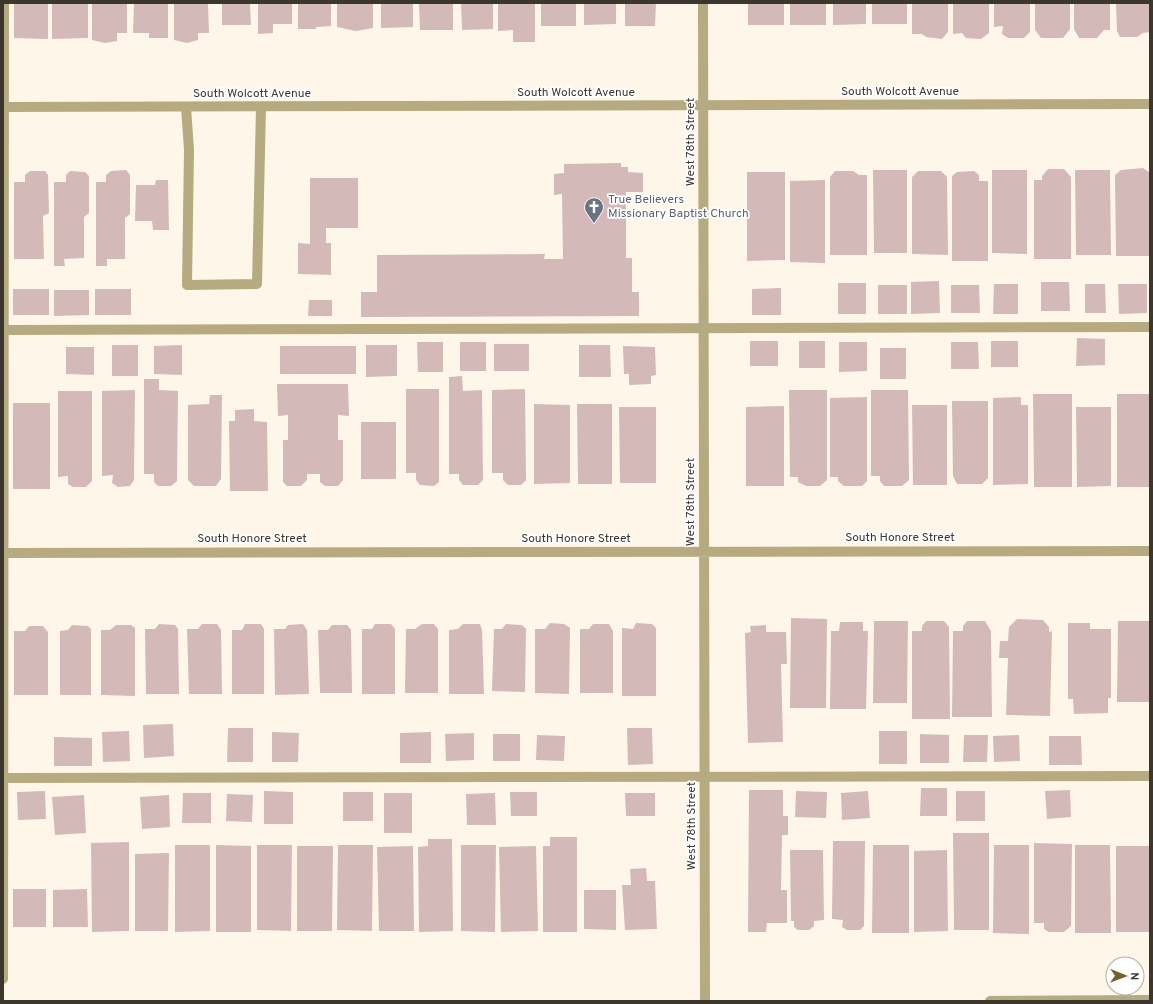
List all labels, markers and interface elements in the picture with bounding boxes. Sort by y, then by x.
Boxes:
street label: South Wolcott Avenue [841,84,959,100]
street label: South Wolcott Avenue [517,85,635,101]
street label: South Wolcott Avenue [193,86,311,102]
street label: West 78th Street [683,98,699,186]
place label: True Believers Missionary Baptist Church [608,192,749,222]
church icon: True Believers Missionary Baptist Church [583,196,605,224]
street label: West 78th Street [683,458,699,546]
street label: South Honore Street [845,530,955,546]
street label: South Honore Street [197,531,307,547]
street label: South Honore Street [521,531,631,547]
street label: West 78th Street [684,782,700,870]
north arrow [1105,956,1145,996]
text: N [1127,972,1141,980]

